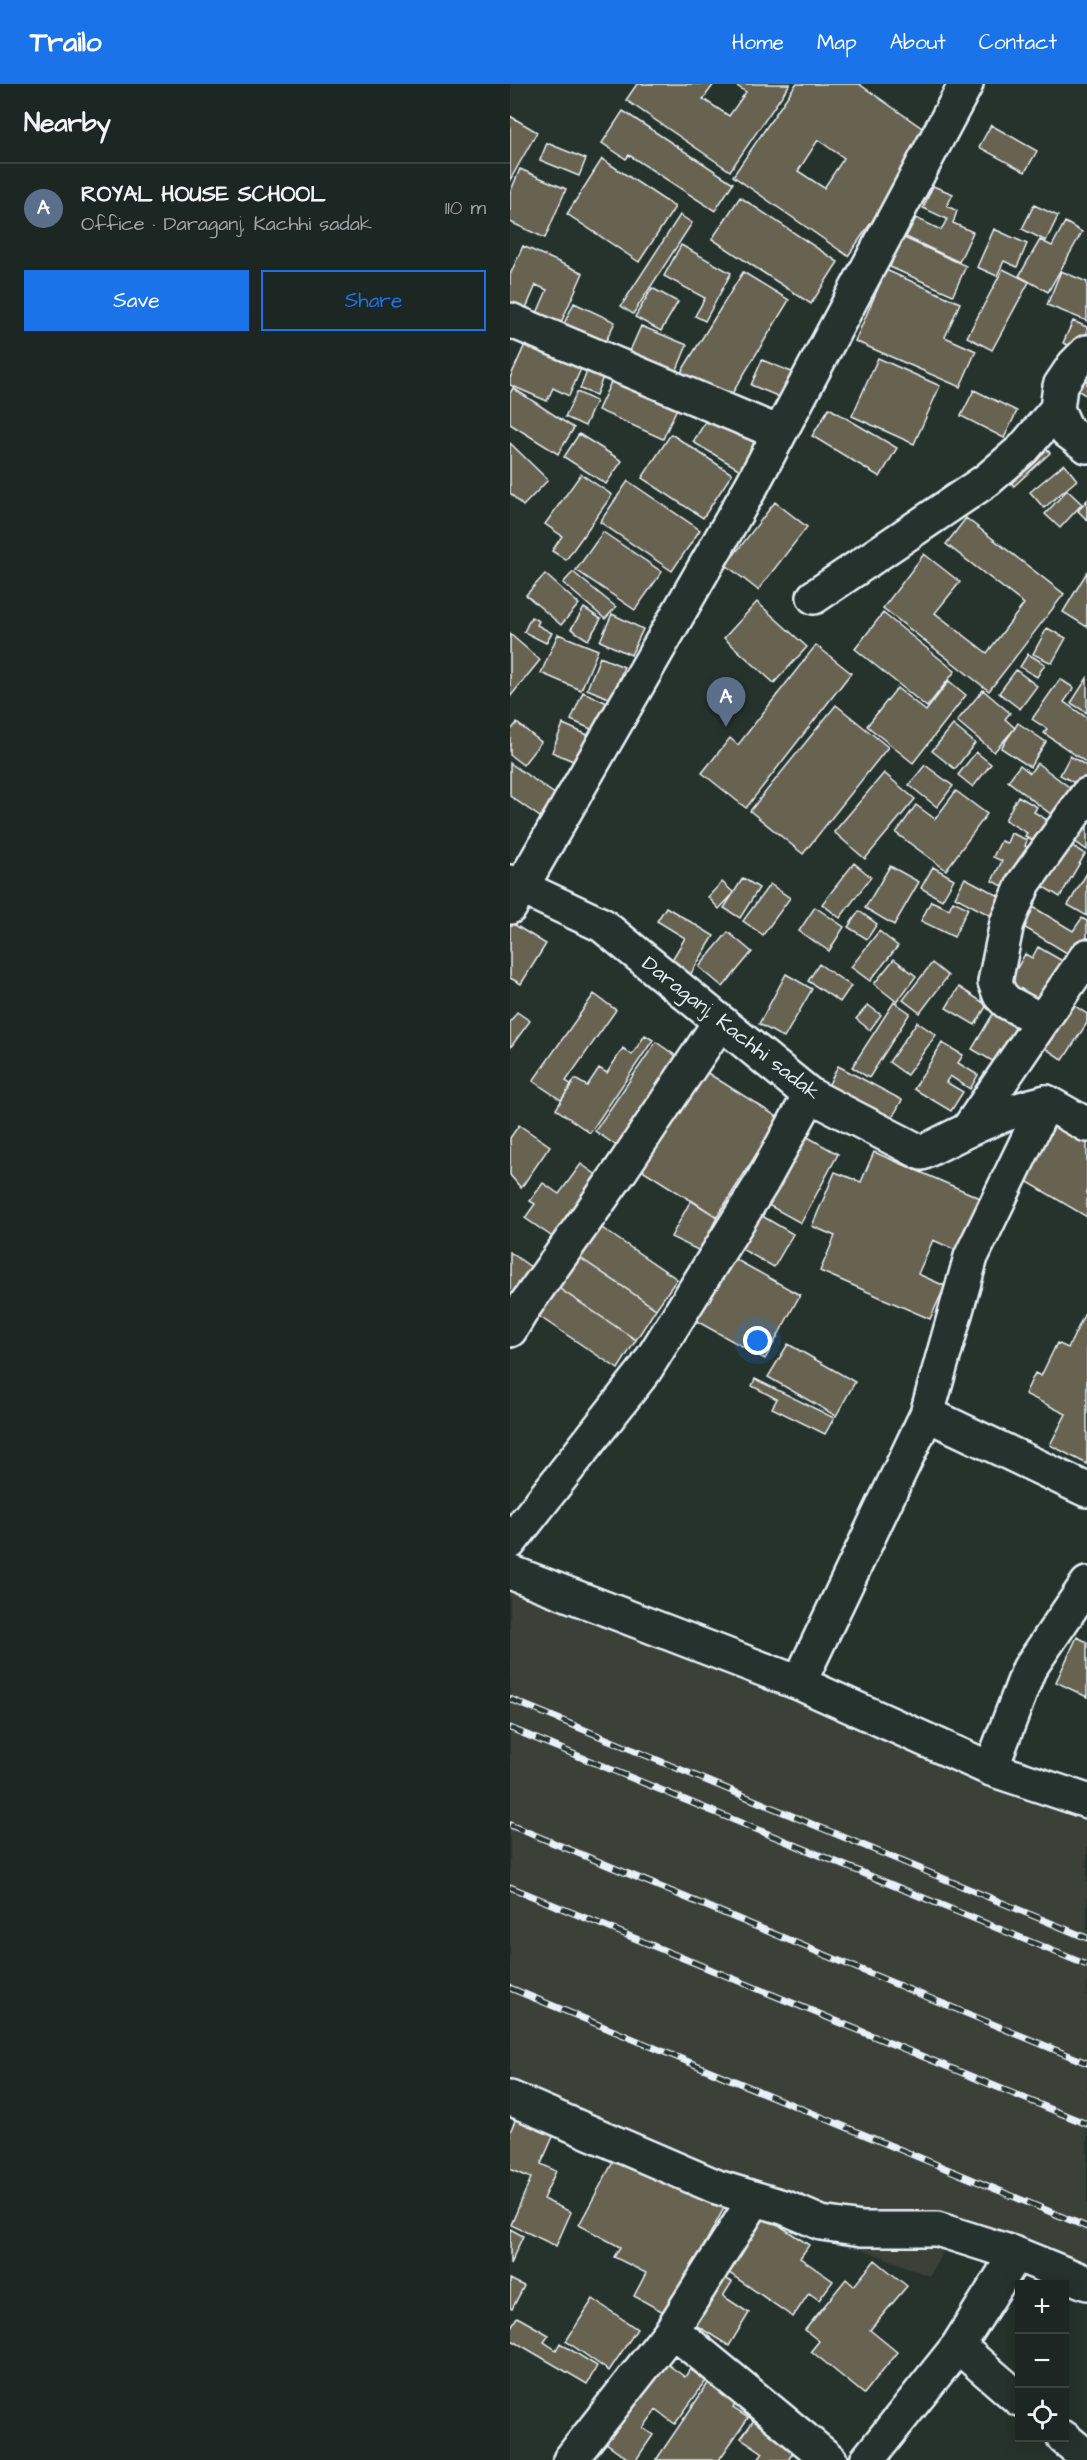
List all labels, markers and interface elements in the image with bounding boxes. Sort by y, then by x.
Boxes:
text: Trailo [30,23,102,62]
text: Home [732,28,784,57]
text: Map [817,28,857,57]
text: About [890,28,946,57]
text: Contact [979,28,1057,57]
text: Nearby [24,105,111,141]
text: ROYAL HOUSE SCHOOL [81,179,325,210]
text: A [37,194,50,222]
text: 110 m [445,194,486,222]
text: Office · Daraganj, Kachhi sadak [81,210,372,238]
button: Save [24,270,249,331]
button: Share [261,270,486,331]
pin: A [706,678,746,727]
street label: Daraganj, Kachhi sadak [635,949,826,1109]
your location [743,1326,772,1355]
map controls [1015,2280,1069,2442]
button: + [1015,2280,1069,2334]
button: − [1015,2334,1069,2388]
button: locate [1015,2388,1069,2442]

